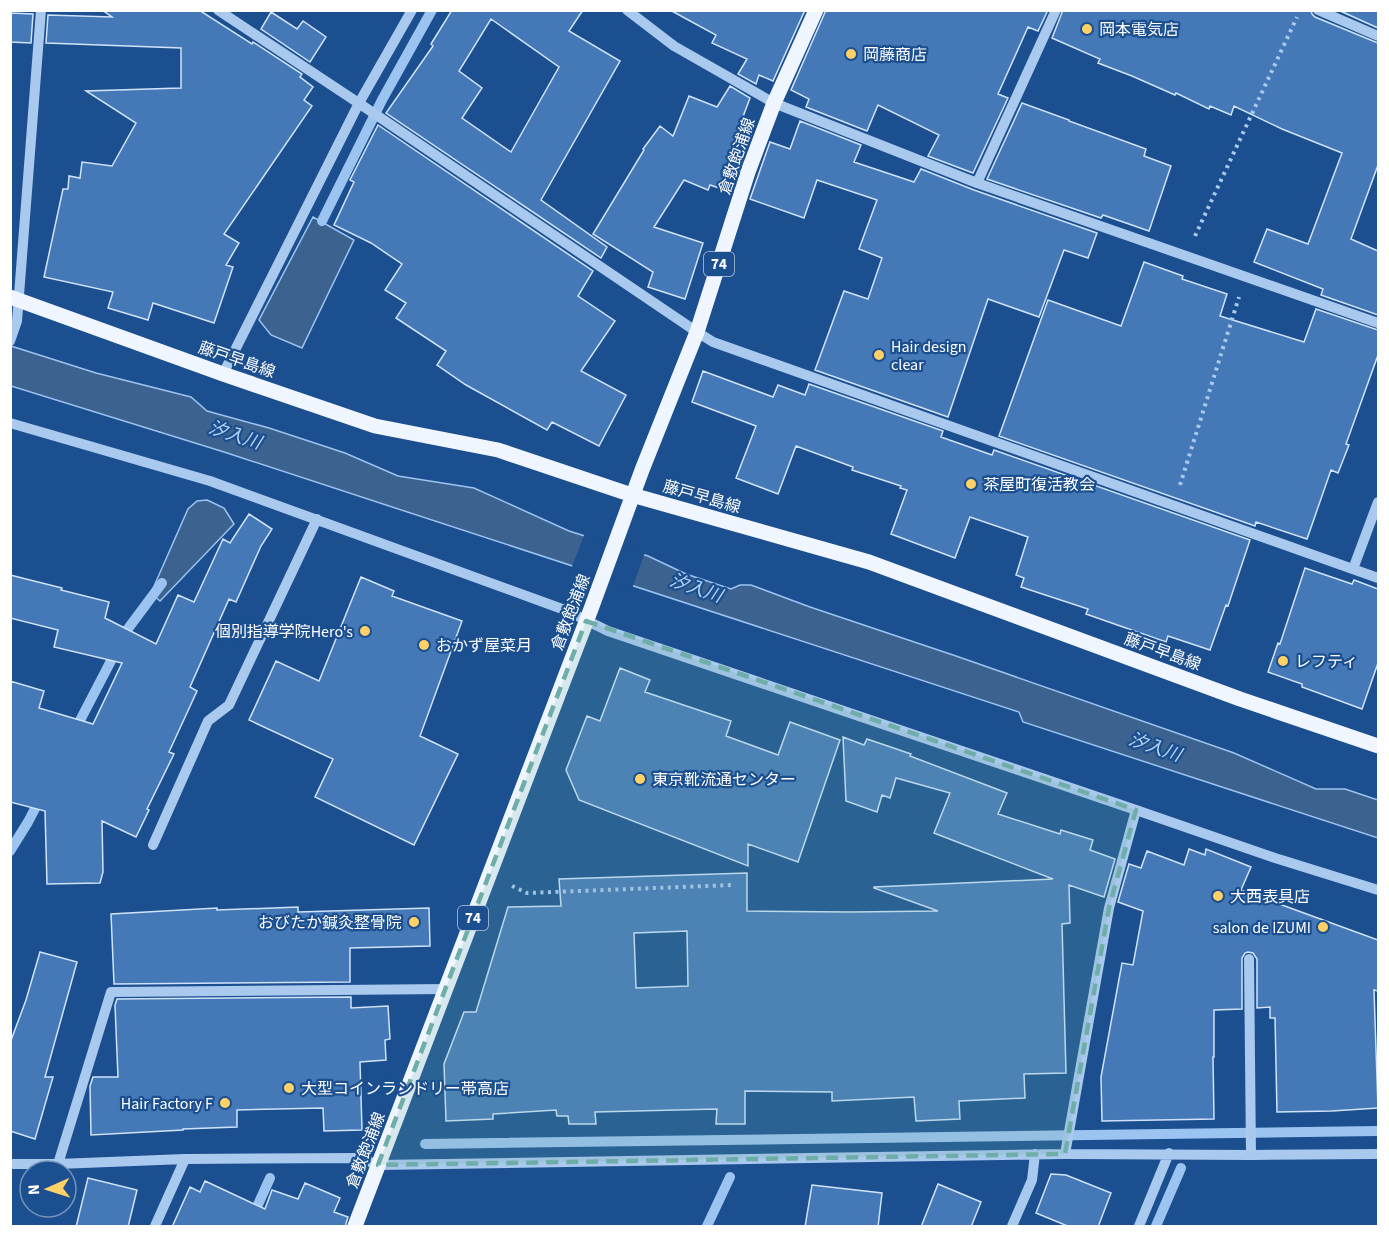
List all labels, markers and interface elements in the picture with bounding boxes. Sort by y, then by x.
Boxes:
place label: 岡本電気店 [1099,19,1179,41]
marker: 岡本電気店 [1080,22,1094,36]
place label: 岡藤商店 [863,44,927,66]
marker: 岡藤商店 [844,47,858,61]
street label: 倉敷飽浦線 [714,115,760,198]
road number: 74 [704,252,734,276]
place label: Hair design clear [891,336,966,376]
street label: 藤戸早島線 [195,337,278,383]
marker: Hair design clear [872,348,886,362]
water label: 汐入川 [205,415,266,456]
place label: 茶屋町復活教会 [983,474,1095,496]
street label: 藤戸早島線 [660,475,743,519]
marker: 茶屋町復活教会 [964,477,978,491]
water label: 汐入川 [666,568,727,610]
street label: 倉敷飽浦線 [546,571,596,654]
place label: 個別指導学院Hero's [215,621,353,643]
marker: 個別指導学院Hero's [358,624,372,638]
street label: 藤戸早島線 [1121,628,1204,676]
place label: おかず屋菜月 [436,635,532,657]
marker: おかず屋菜月 [417,638,431,652]
place label: レフティ [1295,651,1358,673]
marker: レフティ [1276,654,1290,668]
water label: 汐入川 [1125,727,1186,769]
place label: 東京靴流通センター [652,769,796,791]
marker: 東京靴流通センター [633,772,647,786]
place label: 大西表具店 [1230,886,1310,908]
marker: 大西表具店 [1211,889,1225,903]
road number: 74 [458,906,488,930]
place label: おびたか鍼灸整骨院 [258,912,402,934]
marker: おびたか鍼灸整骨院 [407,915,421,929]
place label: salon de IZUMI [1213,917,1311,939]
marker: salon de IZUMI [1316,920,1330,934]
place label: 大型コインランドリー帯高店 [301,1078,509,1100]
marker: 大型コインランドリー帯高店 [282,1081,296,1095]
place label: Hair Factory F [121,1093,213,1115]
marker: Hair Factory F [218,1096,232,1110]
street label: 倉敷飽浦線 [341,1109,391,1192]
north arrow [18,1159,78,1219]
text: N [23,1184,45,1196]

